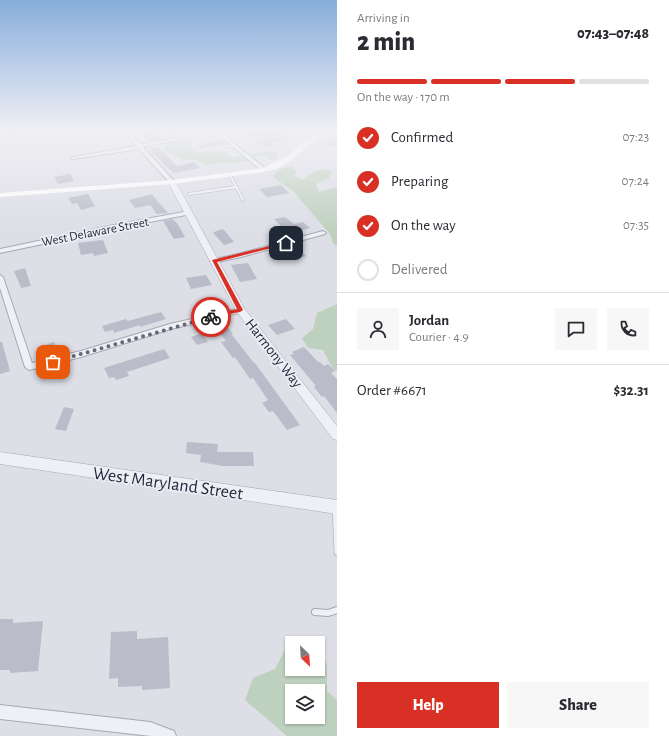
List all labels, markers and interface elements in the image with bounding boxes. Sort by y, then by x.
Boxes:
text: Arriving in [357,12,410,25]
text: 07:43–07:48 [577,26,649,41]
text: 2 min [357,29,415,55]
text: On the way · 170 m [357,91,450,104]
icon: check [357,127,379,149]
text: Confirmed [391,130,453,145]
text: 07:23 [622,131,649,144]
icon: check [357,171,379,193]
text: Preparing [391,174,448,189]
text: 07:24 [622,175,649,188]
icon: check [357,215,379,237]
street label: West Delaware Street [41,216,150,249]
text: On the way [391,218,456,233]
text: 07:35 [623,219,649,232]
pin [269,226,303,260]
icon: home [275,232,297,254]
text: Delivered [391,262,448,277]
courier [191,297,231,337]
icon: bike [200,306,222,328]
button: person [357,308,399,350]
button: chat [555,308,597,350]
button: phone [607,308,649,350]
text: Jordan [409,313,449,328]
street label: Harmony Way [242,316,305,391]
text: Courier · 4.9 [409,331,469,344]
pin [36,345,70,379]
icon: bag [42,351,64,373]
text: Order #6671 [357,383,427,398]
text: $32.31 [613,383,649,398]
street label: West Maryland Street [92,465,244,503]
north arrow [285,636,325,676]
map controls [285,636,325,724]
button: Help [357,682,499,728]
button: Share [507,682,649,728]
button: layers [285,684,325,724]

